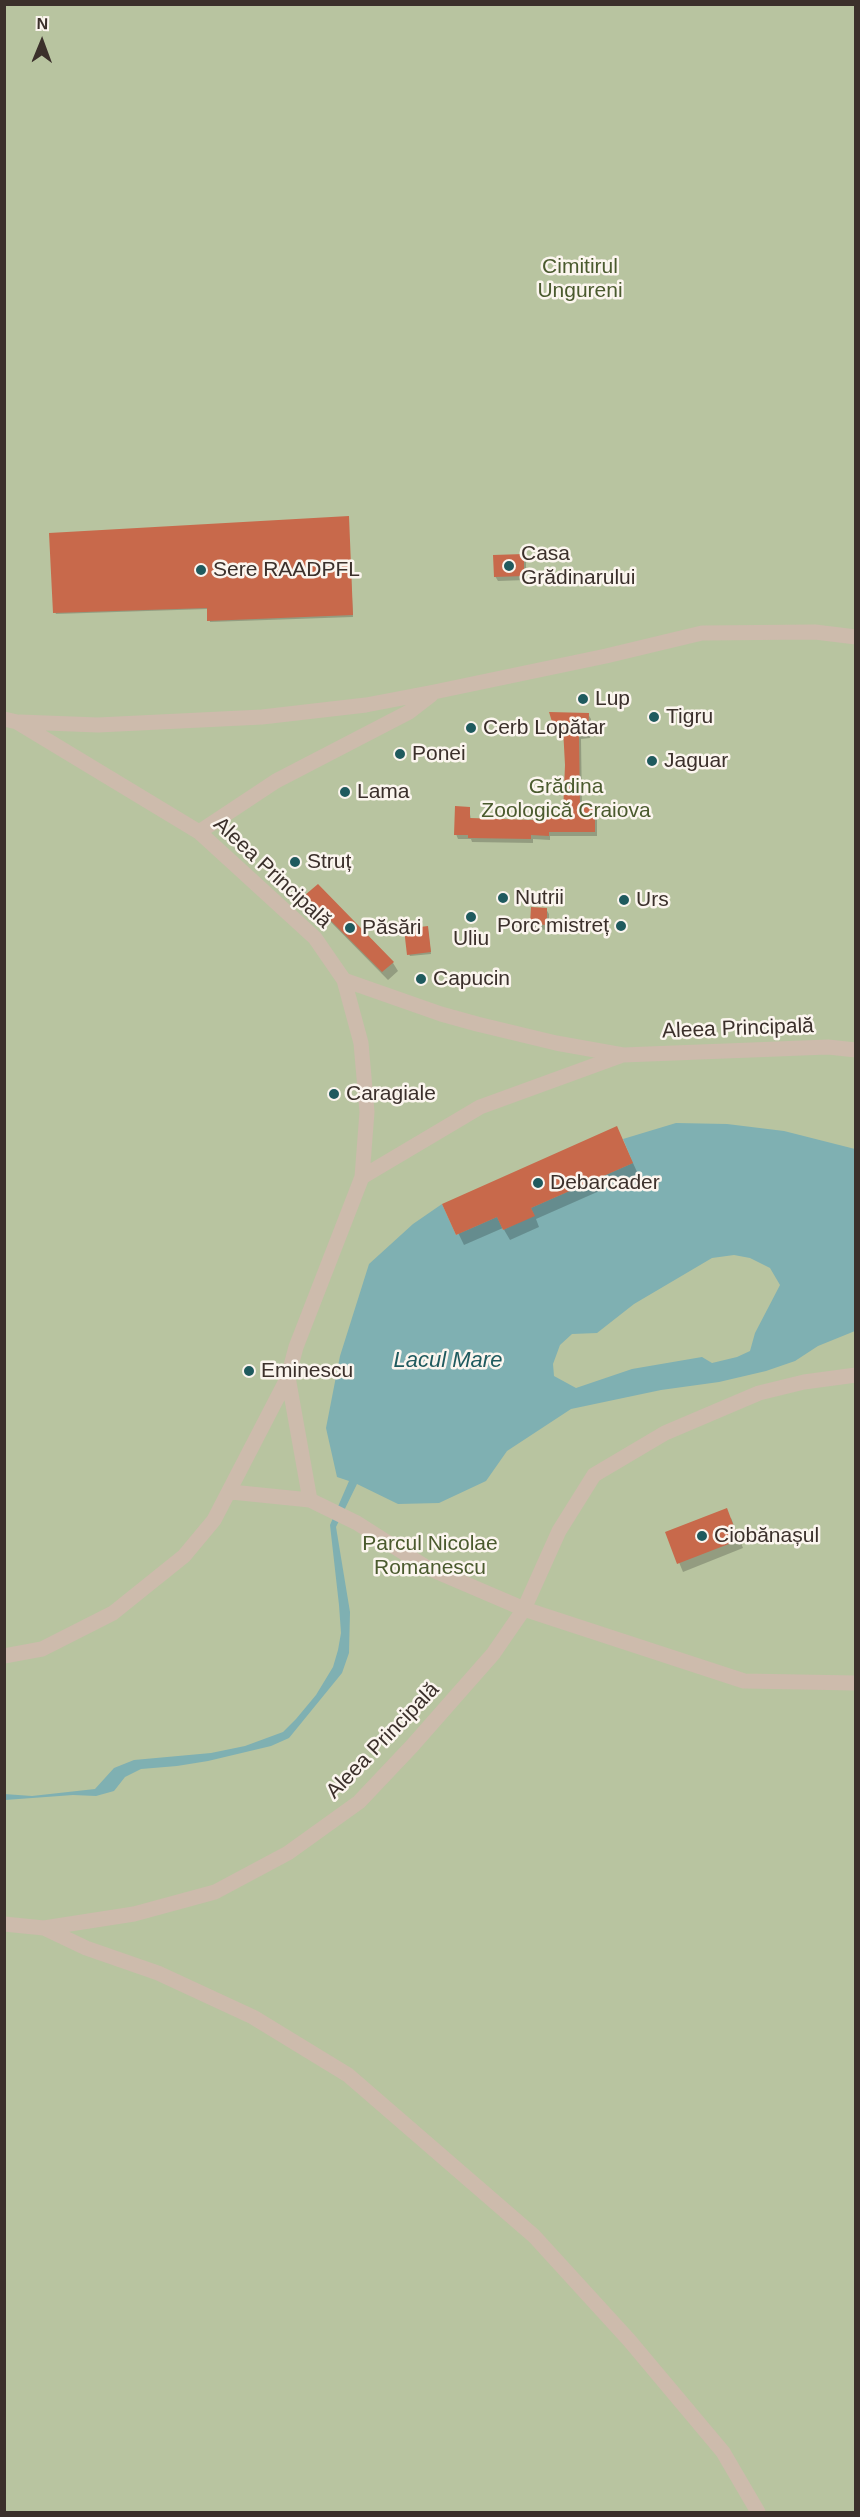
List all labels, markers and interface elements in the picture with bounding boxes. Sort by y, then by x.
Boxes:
north arrow [12,12,72,72]
text: N [36,15,48,32]
park label: Cimitirul Ungureni [537,254,623,304]
place label: Casa Grădinarului [521,541,635,591]
place label: Sere RAADPFL [213,557,360,583]
marker: Casa Grădinarului [502,559,516,573]
marker: Sere RAADPFL [194,563,208,577]
place label: Lup [595,686,630,712]
marker: Lup [576,692,590,706]
place label: Tigru [666,704,713,730]
marker: Tigru [647,710,661,724]
place label: Cerb Lopătar [483,715,606,741]
marker: Cerb Lopătar [464,721,478,735]
place label: Ponei [412,741,466,767]
marker: Ponei [393,747,407,761]
place label: Jaguar [664,748,728,774]
marker: Jaguar [645,754,659,768]
park label: Grădina Zoologică Craiova [481,774,651,824]
place label: Lama [357,779,410,805]
marker: Lama [338,785,352,799]
street label: Aleea Principală [208,812,336,934]
place label: Struț [307,849,351,875]
marker: Struț [288,855,302,869]
place label: Nutrii [515,885,564,911]
place label: Urs [636,887,669,913]
marker: Nutrii [496,891,510,905]
marker: Urs [617,893,631,907]
marker: Uliu [464,910,478,924]
place label: Porc mistreț [497,913,609,939]
place label: Păsări [362,915,422,941]
marker: Porc mistreț [614,919,628,933]
marker: Păsări [343,921,357,935]
place label: Uliu [453,926,489,952]
place label: Capucin [433,966,510,992]
marker: Capucin [414,972,428,986]
street label: Aleea Principală [662,1014,814,1044]
place label: Caragiale [346,1081,436,1107]
marker: Caragiale [327,1087,341,1101]
place label: Debarcader [550,1170,660,1196]
marker: Debarcader [531,1176,545,1190]
water label: Lacul Mare [394,1348,502,1374]
place label: Eminescu [261,1358,353,1384]
marker: Eminescu [242,1364,256,1378]
place label: Ciobănașul [714,1523,819,1549]
marker: Ciobănașul [695,1529,709,1543]
park label: Parcul Nicolae Romanescu [362,1531,498,1581]
street label: Aleea Principală [321,1678,445,1804]

